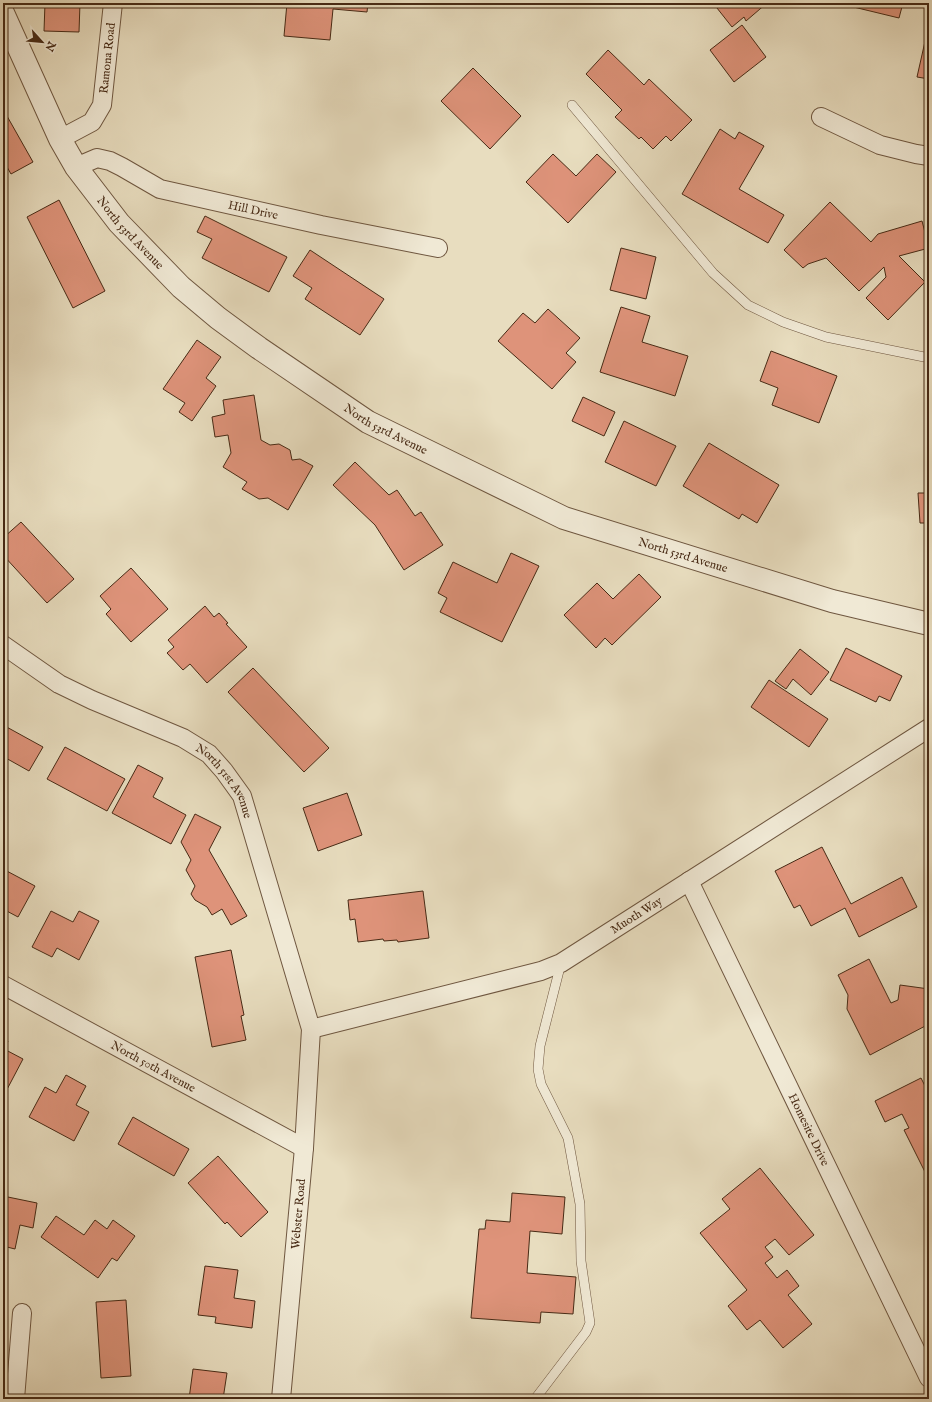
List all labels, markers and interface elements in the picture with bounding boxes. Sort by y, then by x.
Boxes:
street label: Ramona Road [96,21,119,95]
north arrow [22,22,62,62]
text: N [41,38,59,54]
street label: North 53rd Avenue [93,194,167,273]
street label: Hill Drive [227,197,280,223]
street label: North 53rd Avenue [341,401,430,458]
street label: North 53rd Avenue [636,534,730,576]
street label: North 51st Avenue [193,741,255,821]
street label: Muoth Way [608,893,665,937]
street label: North 50th Avenue [108,1038,198,1096]
street label: Homesite Drive [785,1091,833,1169]
street label: Webster Road [288,1178,309,1250]

